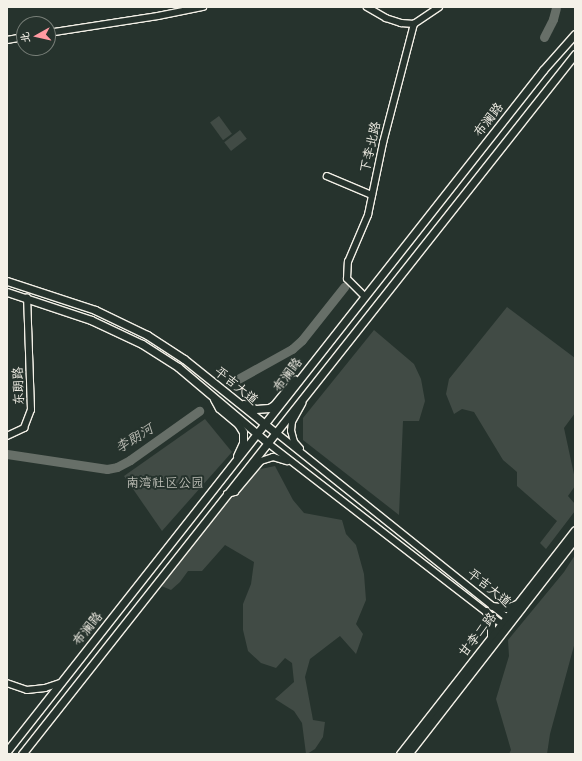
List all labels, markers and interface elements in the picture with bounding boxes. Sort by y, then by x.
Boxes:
north arrow [16,16,56,56]
text: 北 [17,31,33,44]
street label: 布澜路 [471,100,507,140]
street label: 下李北路 [358,120,384,174]
street label: 布澜路 [270,355,306,395]
street label: 平吉大道 [211,364,261,408]
street label: 东朗路 [11,366,27,406]
water label: 李朗河 [112,420,156,456]
park label: 南湾社区公园 [126,475,204,491]
street label: 平吉大道 [464,566,514,610]
street label: 布澜路 [70,609,106,649]
street label: 甘李二路 [456,610,500,660]

